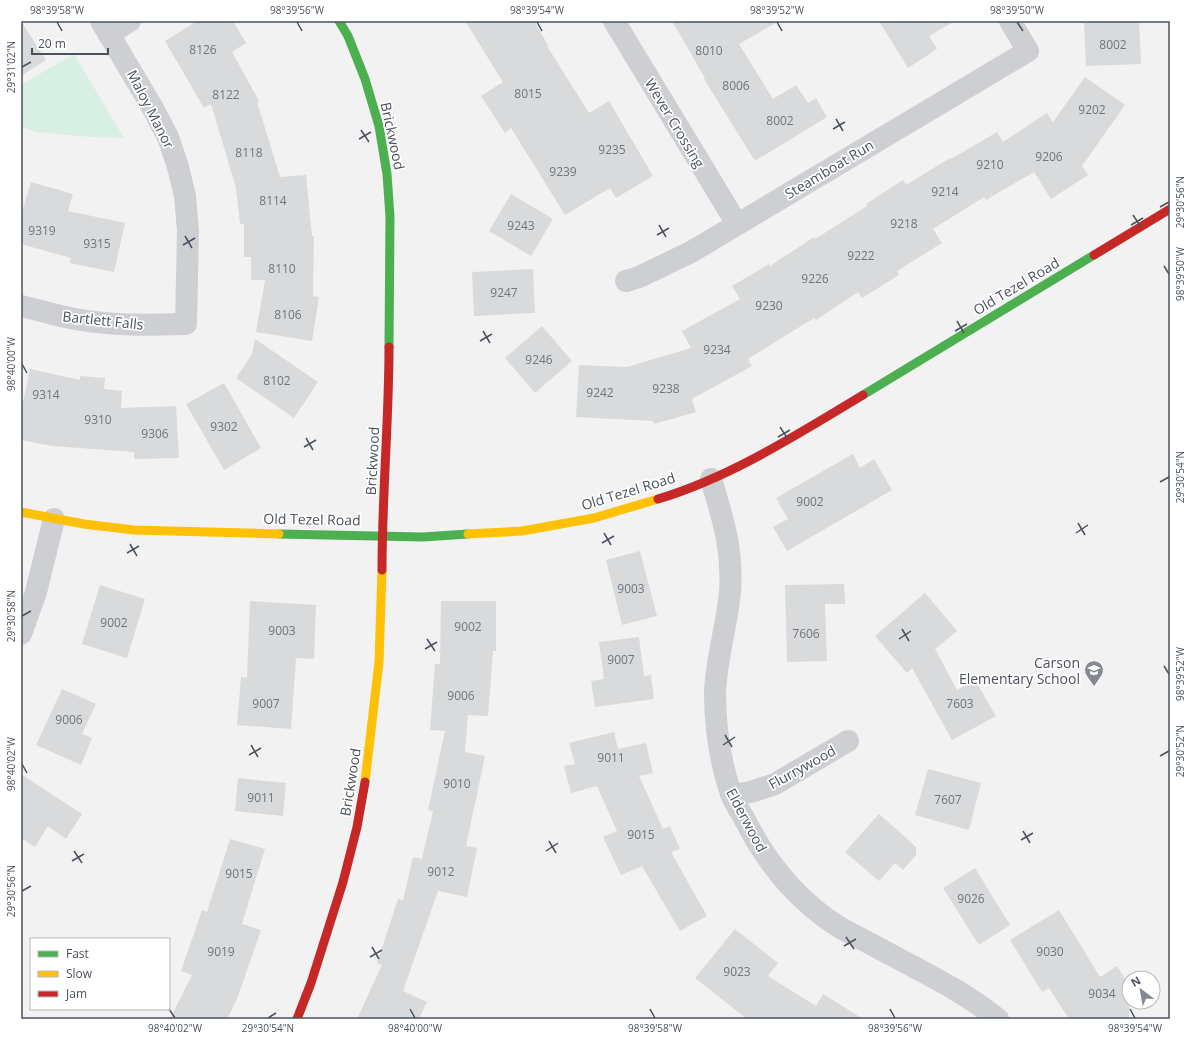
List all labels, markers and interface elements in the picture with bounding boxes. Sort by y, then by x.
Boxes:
text: 98°39'58"W [30,3,85,17]
text: 98°39'56"W [270,3,325,17]
text: 98°39'54"W [510,3,565,17]
text: 98°39'52"W [750,3,805,17]
text: 98°39'50"W [990,3,1045,17]
scale bar [32,30,108,56]
text: 20 m [38,35,66,52]
house number: 8002 [1099,36,1127,53]
text: 29°31'02"N [4,41,18,93]
house number: 8126 [189,41,217,58]
house number: 8010 [695,42,723,59]
street label: Maloy Manor [123,66,179,152]
street label: Wever Crossing [641,75,709,172]
house number: 8006 [722,77,750,94]
house number: 8015 [514,85,542,102]
house number: 8122 [212,86,240,103]
street label: Brickwood [377,100,409,172]
house number: 9202 [1078,101,1106,118]
house number: 8002 [766,112,794,129]
street label: Steamboat Run [781,135,877,203]
house number: 9235 [598,141,626,158]
house number: 8118 [235,144,263,161]
house number: 9206 [1035,148,1063,165]
house number: 9210 [976,156,1004,173]
house number: 9239 [549,163,577,180]
text: 29°30'56"N [1173,176,1187,228]
house number: 9214 [931,183,959,200]
house number: 8114 [259,192,287,209]
house number: 9218 [890,215,918,232]
house number: 9243 [507,217,535,234]
house number: 9319 [28,222,56,239]
house number: 9315 [83,235,111,252]
text: 98°39'50"W [1173,246,1187,301]
house number: 9222 [847,247,875,264]
street label: Old Tezel Road [969,253,1063,319]
house number: 8110 [268,260,296,277]
house number: 9226 [801,270,829,287]
house number: 9247 [490,284,518,301]
house number: 9230 [755,297,783,314]
street label: Bartlett Falls [62,306,145,334]
house number: 8106 [274,306,302,323]
text: 98°40'00"W [4,336,18,391]
house number: 9234 [703,341,731,358]
house number: 9246 [525,351,553,368]
house number: 8102 [263,372,291,389]
house number: 9238 [652,380,680,397]
house number: 9242 [586,384,614,401]
house number: 9314 [32,386,60,403]
house number: 9310 [84,411,112,428]
house number: 9302 [210,418,238,435]
house number: 9306 [141,425,169,442]
street label: Brickwood [361,426,383,496]
text: 29°30'54"N [1173,451,1187,503]
street label: Old Tezel Road [579,468,677,514]
house number: 9002 [796,493,824,510]
street label: Old Tezel Road [263,509,361,529]
house number: 9003 [617,580,645,597]
text: 29°30'58"N [4,590,18,642]
house number: 9002 [100,614,128,631]
house number: 9002 [454,618,482,635]
house number: 9003 [268,622,296,639]
house number: 7606 [792,625,820,642]
text: 98°39'52"W [1173,646,1187,701]
house number: 9007 [607,651,635,668]
place label: Carson Elementary School [959,653,1080,688]
school or university icon: Carson Elementary School [1083,659,1105,687]
house number: 9006 [447,687,475,704]
house number: 9007 [252,695,280,712]
house number: 7603 [946,695,974,712]
house number: 9006 [55,711,83,728]
text: 29°30'52"N [1173,725,1187,777]
text: 98°40'02"W [4,736,18,791]
street label: Flurrywood [765,741,839,793]
street label: Brickwood [335,747,365,817]
house number: 9011 [597,749,625,766]
house number: 9010 [443,775,471,792]
street label: Elderwood [722,785,772,855]
house number: 9011 [247,789,275,806]
house number: 7607 [934,791,962,808]
house number: 9015 [627,826,655,843]
house number: 9012 [427,863,455,880]
text: 29°30'56"N [4,865,18,917]
house number: 9015 [225,865,253,882]
house number: 9026 [957,890,985,907]
legend [30,938,170,1010]
house number: 9019 [207,943,235,960]
house number: 9030 [1036,943,1064,960]
text: Fast [66,945,89,962]
house number: 9023 [723,963,751,980]
text: Slow [66,965,93,982]
north arrow [1121,970,1161,1010]
text: N [1128,972,1143,990]
text: Jam [65,985,87,1002]
house number: 9034 [1088,985,1116,1002]
text: 98°40'02"W [148,1021,203,1035]
text: 29°30'54"N [242,1021,294,1035]
text: 98°40'00"W [388,1021,443,1035]
text: 98°39'58"W [628,1021,683,1035]
text: 98°39'56"W [868,1021,923,1035]
text: 98°39'54"W [1108,1021,1163,1035]

